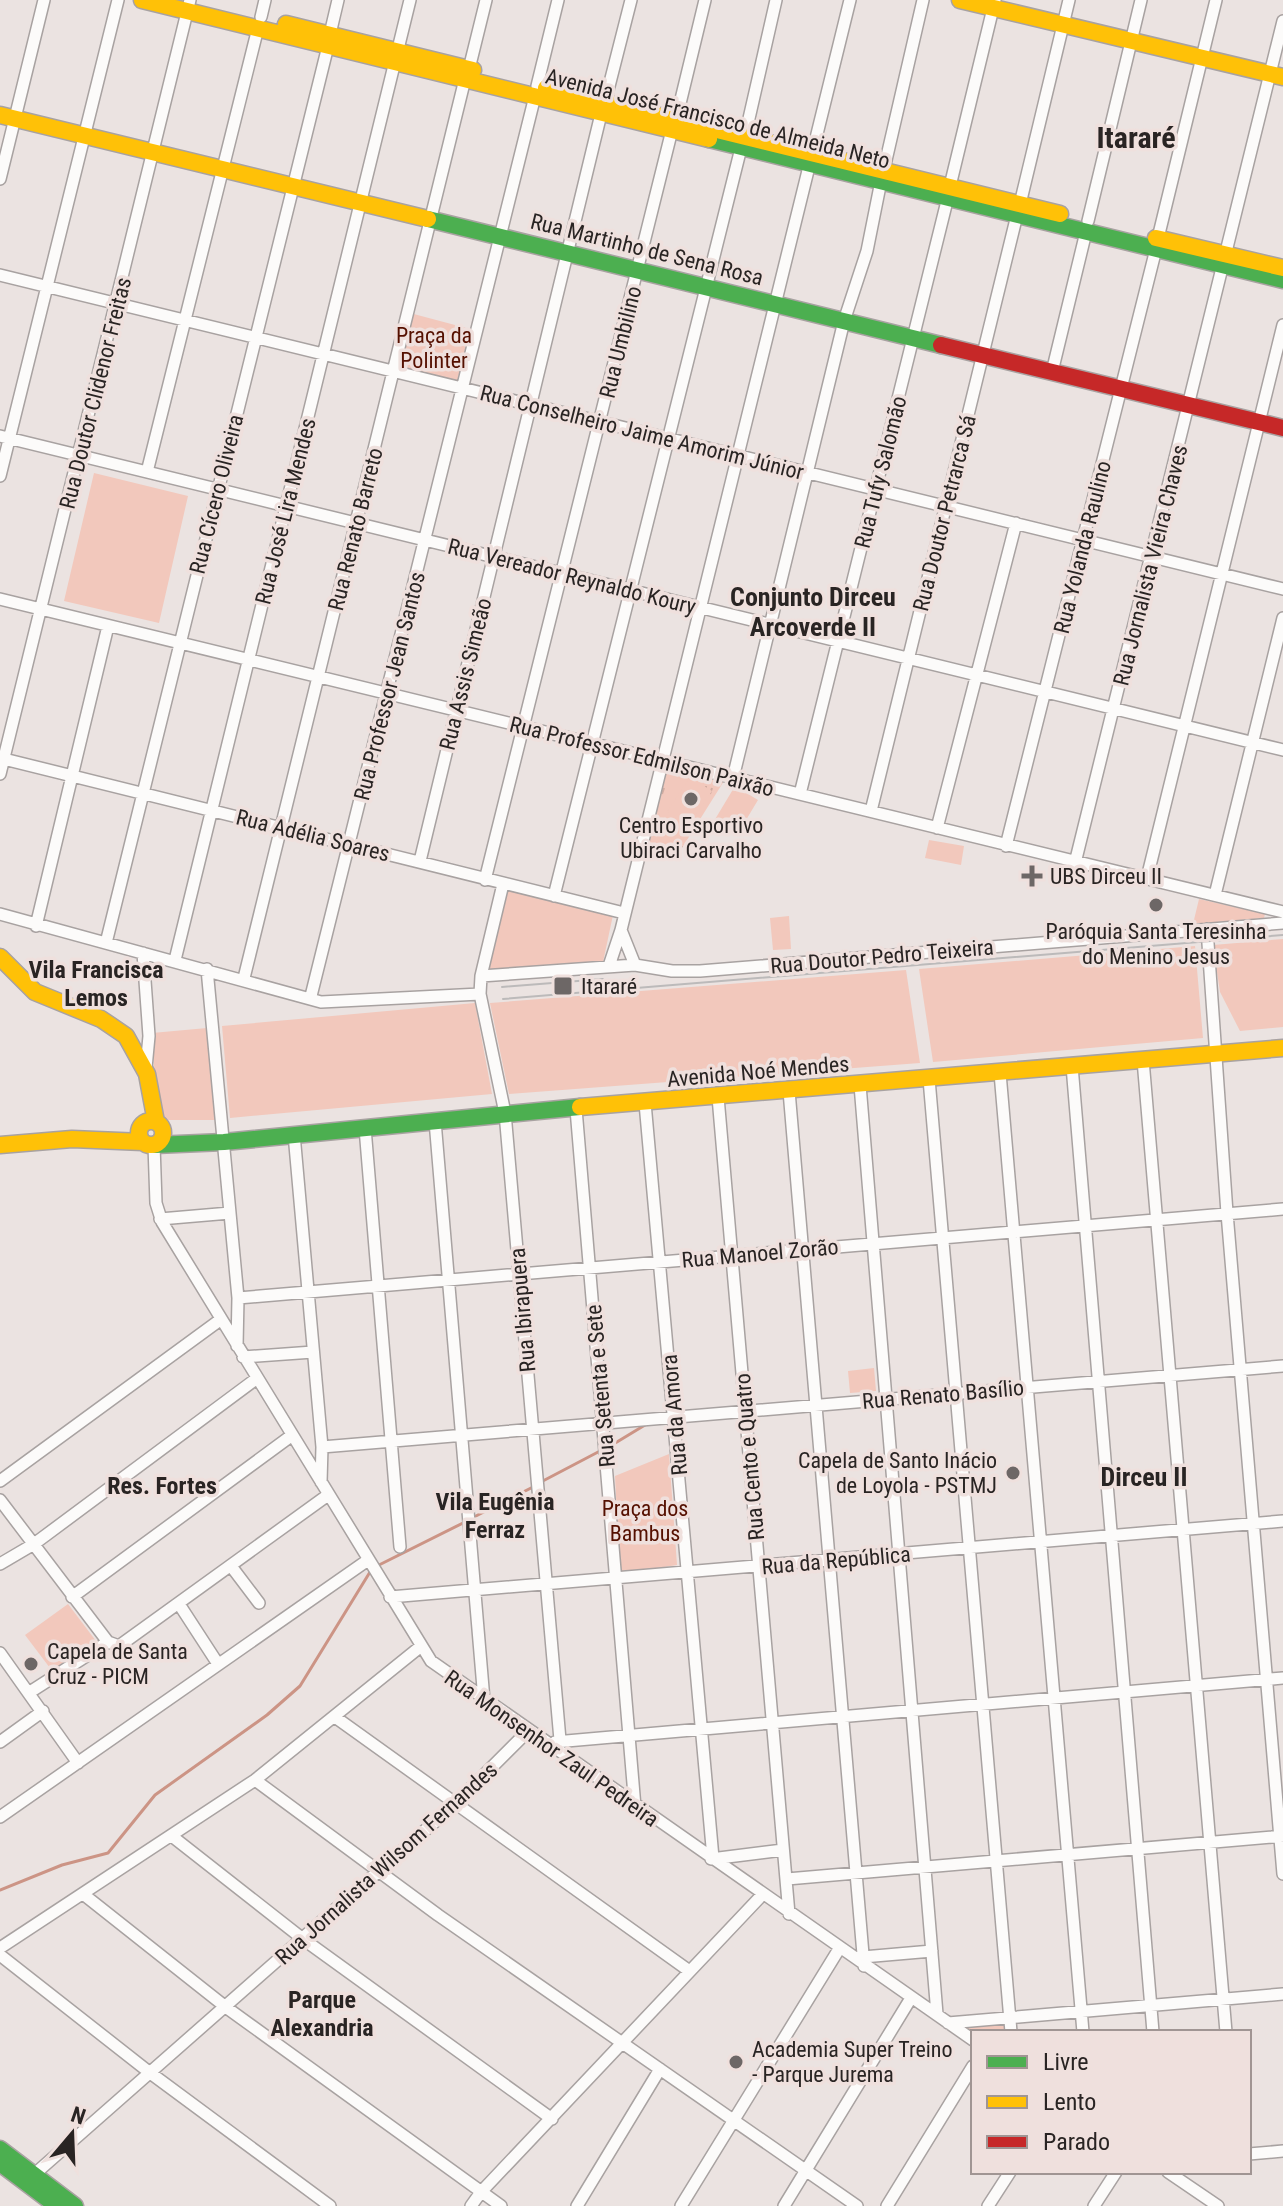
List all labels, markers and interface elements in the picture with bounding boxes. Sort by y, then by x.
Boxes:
street label: Avenida José Francisco de Almeida Neto [543,64,893,173]
district label: Itararé [1096,120,1176,155]
street label: Rua Martinho de Sena Rosa [528,208,766,290]
street label: Rua Doutor Clidenor Freitas [55,275,136,511]
street label: Rua Umbilino [595,284,646,401]
park label: Praça da Polinter [396,323,472,373]
street label: Rua Conselheiro Jaime Amorim Júnior [478,380,807,485]
street label: Rua Tufy Salomão [849,393,911,551]
street label: Rua Cícero Oliveira [185,412,248,576]
street label: Rua Doutor Petrarca Sá [908,413,981,614]
street label: Rua José Lira Mendes [250,415,321,607]
street label: Rua Jornalista Vieira Chaves [1108,442,1193,688]
street label: Rua Renato Barreto [323,445,388,613]
street label: Rua Yolanda Raulino [1049,458,1116,636]
street label: Rua Vereador Reynaldo Koury [445,534,699,619]
street label: Rua Professor Jean Santos [349,569,430,803]
district label: Conjunto Dirceu Arcoverde II [730,582,896,642]
street label: Rua Assis Simeão [435,596,496,753]
street label: Rua Professor Edmilson Paixão [507,712,777,801]
marker: Centro Esportivo Ubiraci Carvalho [682,790,700,808]
street label: Rua Adélia Soares [234,804,392,867]
place label: Centro Esportivo Ubiraci Carvalho [619,813,763,863]
place label: UBS Dirceu II [1050,864,1162,889]
marker: UBS Dirceu II [1021,865,1043,887]
marker: Paróquia Santa Teresinha do Menino Jesus [1147,896,1165,914]
place label: Paróquia Santa Teresinha do Menino Jesus [1045,919,1267,969]
street label: Rua Doutor Pedro Teixeira [769,934,995,979]
district label: Vila Francisca Lemos [29,956,163,1012]
place label: Itararé [581,974,637,999]
marker: Itararé [552,975,574,997]
street label: Avenida Noé Mendes [666,1051,850,1092]
street label: Rua Manoel Zorão [681,1234,840,1273]
street label: Rua Ibirapuera [505,1247,540,1373]
street label: Rua Setenta e Sete [581,1304,620,1468]
street label: Rua da Amora [657,1353,692,1477]
street label: Rua Cento e Quatro [730,1372,769,1541]
street label: Rua Renato Basílio [861,1375,1025,1414]
place label: Capela de Santo Inácio de Loyola - PSTMJ [798,1448,997,1498]
district label: Dirceu II [1101,1462,1187,1492]
marker: Capela de Santo Inácio de Loyola - PSTMJ [1004,1464,1022,1482]
district label: Res. Fortes [107,1472,217,1500]
district label: Vila Eugênia Ferraz [436,1488,554,1544]
park label: Praça dos Bambus [602,1496,688,1546]
street label: Rua da República [760,1542,912,1579]
place label: Capela de Santa Cruz - PICM [47,1639,188,1689]
marker: Capela de Santa Cruz - PICM [22,1655,40,1673]
street label: Rua Monsenhor Zaul Pedreira [440,1665,663,1832]
street label: Rua Jornalista Wilsom Fernandes [270,1757,502,1970]
district label: Parque Alexandria [270,1986,374,2042]
legend [971,2030,1251,2174]
place label: Academia Super Treino - Parque Jurema [752,2037,953,2087]
text: Livre [1043,2048,1089,2076]
marker: Academia Super Treino - Parque Jurema [727,2053,745,2071]
text: Lento [1043,2088,1096,2116]
north arrow [32,2094,112,2174]
text: N [68,2102,89,2130]
text: Parado [1043,2128,1110,2156]

